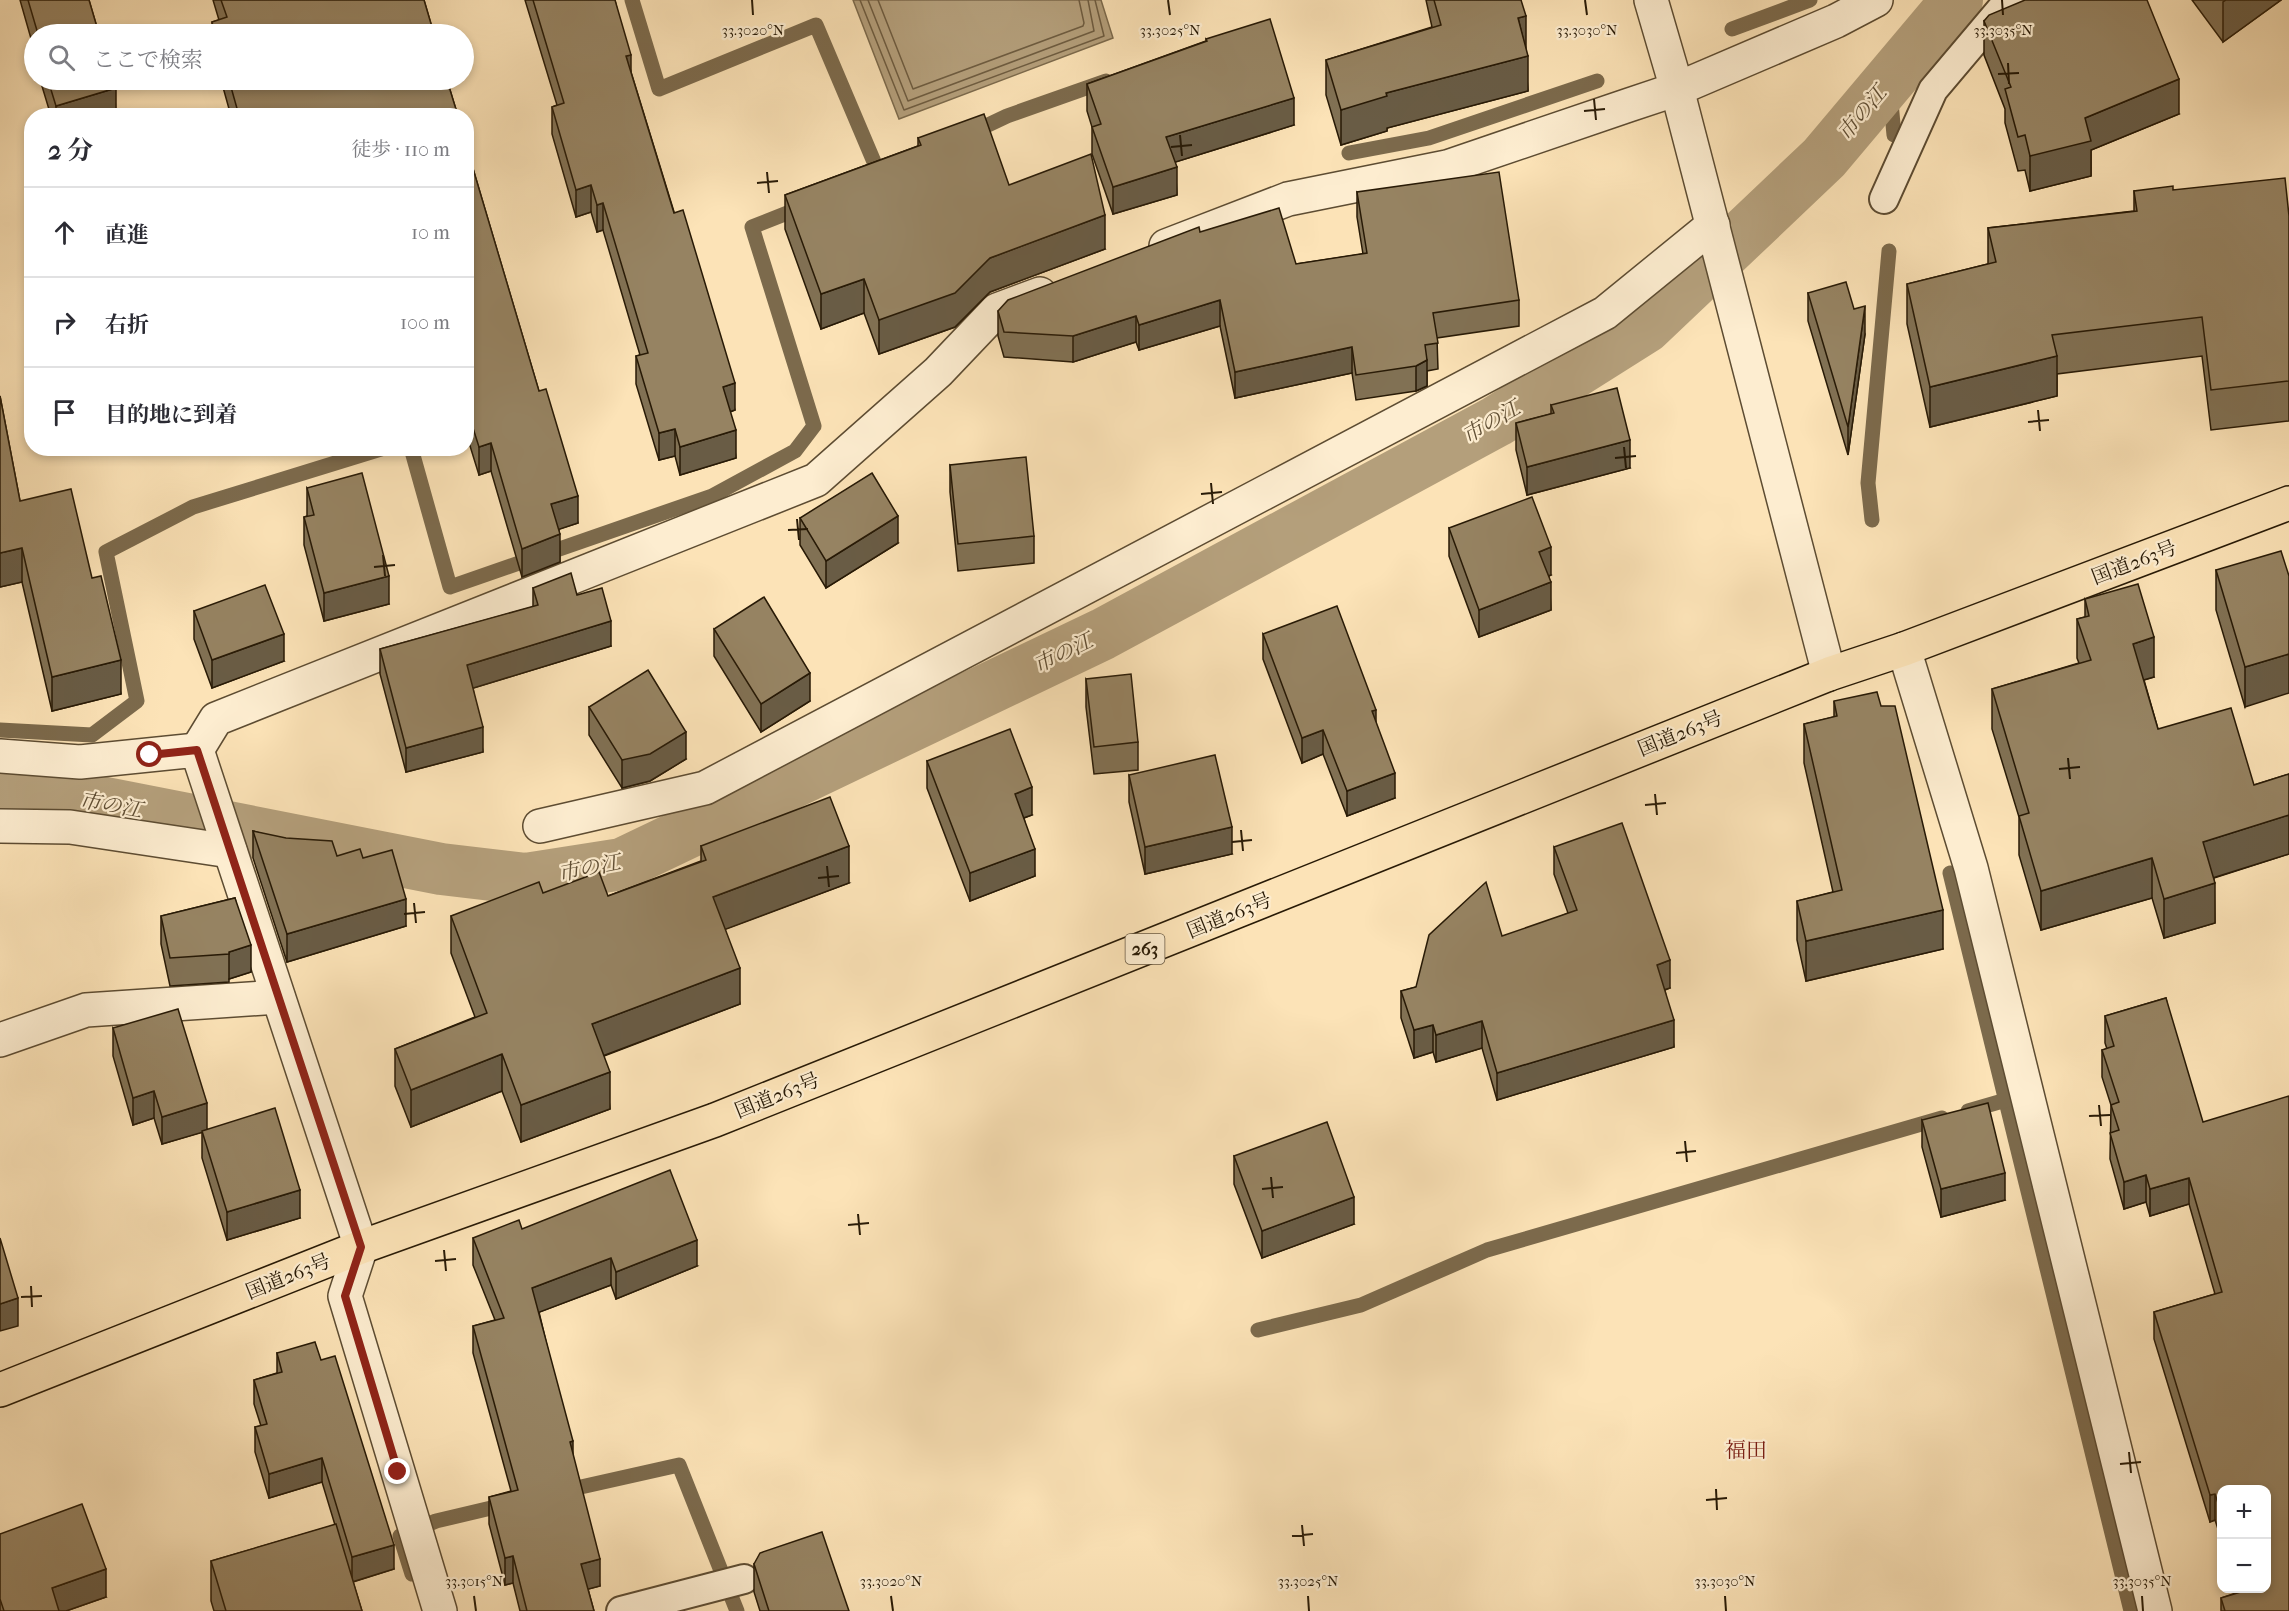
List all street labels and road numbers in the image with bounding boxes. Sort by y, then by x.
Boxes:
street label: 国道263号 [2088,536,2180,589]
street label: 国道263号 [1634,706,1726,761]
street label: 国道263号 [1183,888,1275,943]
road number: 263 [1126,934,1164,964]
street label: 国道263号 [731,1068,823,1123]
street label: 国道263号 [242,1249,334,1304]

